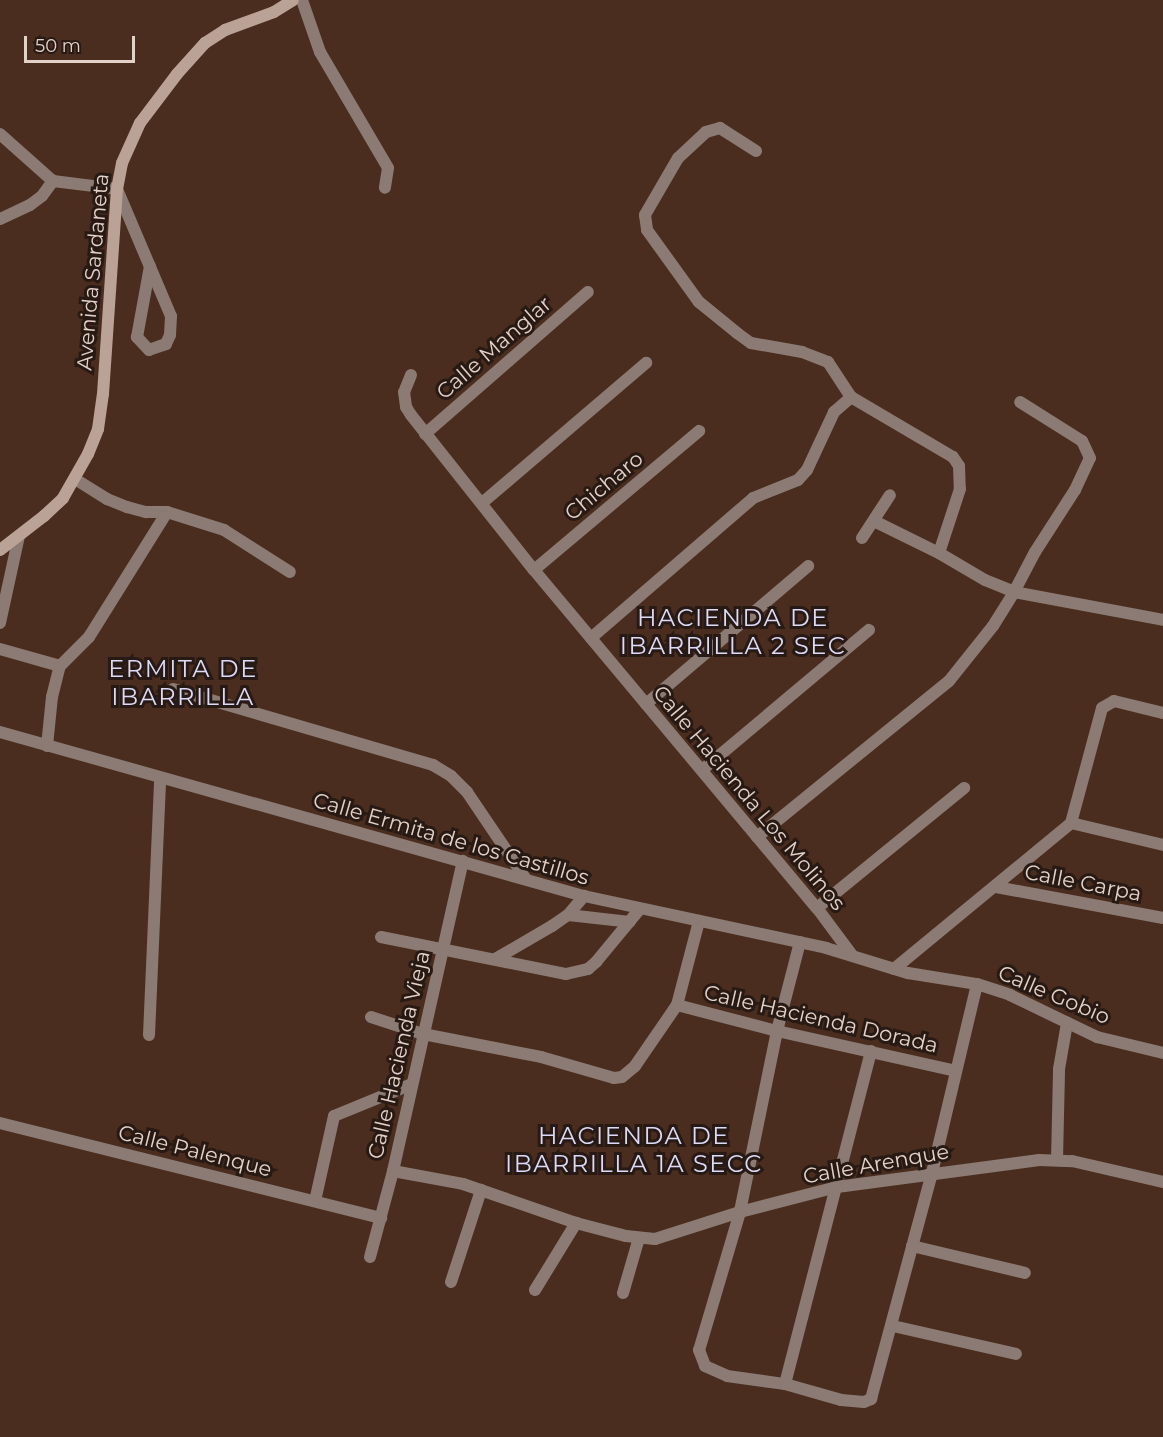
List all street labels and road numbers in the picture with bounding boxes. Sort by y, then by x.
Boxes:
street label: Avenida Sardaneta [72,172,114,372]
street label: Calle Manglar [431,291,557,405]
street label: Chicharo [560,446,648,526]
street label: Calle Hacienda Los Molinos [648,680,850,916]
street label: Calle Ermita de los Castillos [310,787,592,891]
street label: Calle Carpa [1022,859,1144,907]
street label: Calle Hacienda Vieja [363,948,435,1162]
street label: Calle Gobio [994,960,1114,1030]
street label: Calle Hacienda Dorada [701,980,941,1058]
street label: Calle Palenque [116,1120,274,1182]
street label: Calle Arenque [801,1139,951,1189]

